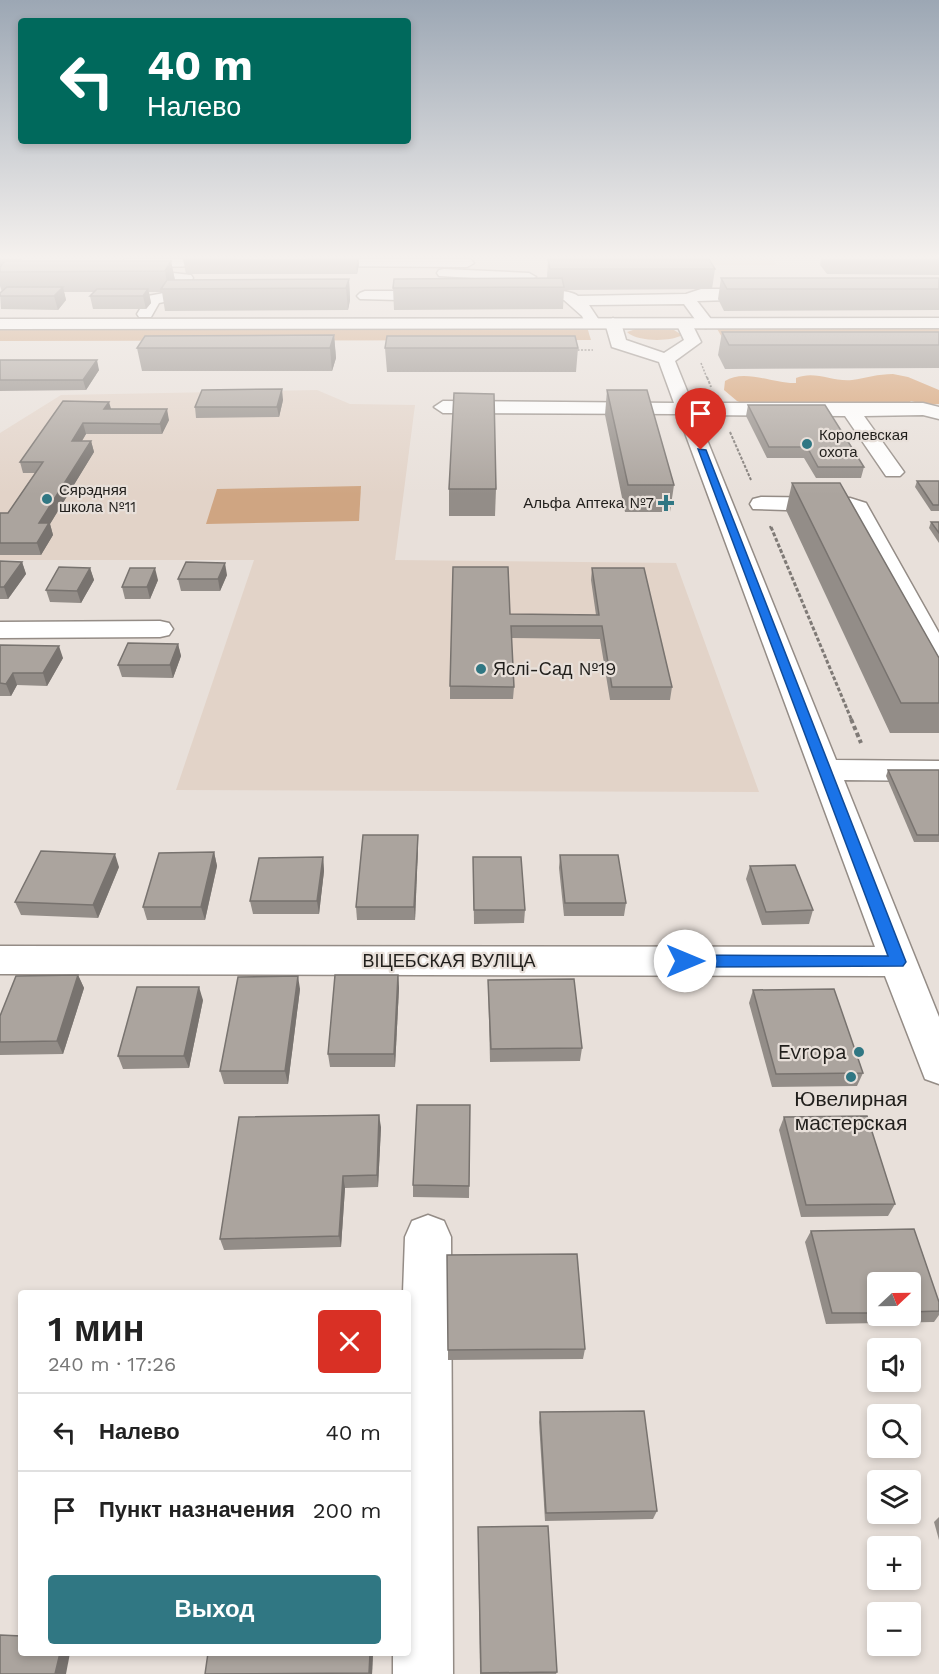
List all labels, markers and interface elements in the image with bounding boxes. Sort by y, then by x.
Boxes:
text: 40 m [147,41,253,90]
icon: left [48,42,126,120]
text: Налево [147,91,241,123]
pin [675,388,726,450]
icon: arrive [684,397,717,430]
place label: Королевская охота [819,426,908,461]
marker: Королевская охота [800,437,814,451]
place label: Сярэдняя школа №11 [59,481,136,516]
marker: Сярэдняя школа №11 [40,492,54,506]
place label: Альфа Аптека №7 [523,494,654,512]
marker: Альфа Аптека №7 [659,496,673,510]
place label: Яслі-Сад №19 [493,658,616,679]
marker: Яслі-Сад №19 [474,662,488,676]
position arrow [653,929,717,993]
street label: ВІЦЕБСКАЯ ВУЛІЦА [363,950,535,971]
place label: Evropa [777,1039,847,1064]
marker: Evropa [852,1045,866,1059]
marker: Ювелирная мастерская [844,1070,858,1084]
place label: Ювелирная мастерская [794,1086,908,1135]
north arrow [867,1272,921,1326]
map controls [867,1272,921,1656]
text: 1 мин [48,1308,145,1350]
button: close [318,1310,381,1373]
button: sound [867,1338,921,1392]
text: 240 m · 17:26 [48,1352,176,1376]
button: search [867,1404,921,1458]
icon: left [48,1416,81,1449]
text: Налево [99,1419,180,1444]
text: 40 m [325,1420,381,1445]
button: layers [867,1470,921,1524]
icon: arrive [48,1494,81,1527]
text: Пункт назначения [99,1497,295,1522]
text: 200 m [313,1498,381,1523]
button: + [867,1536,921,1590]
button: Выход [48,1575,381,1644]
button: − [867,1602,921,1656]

